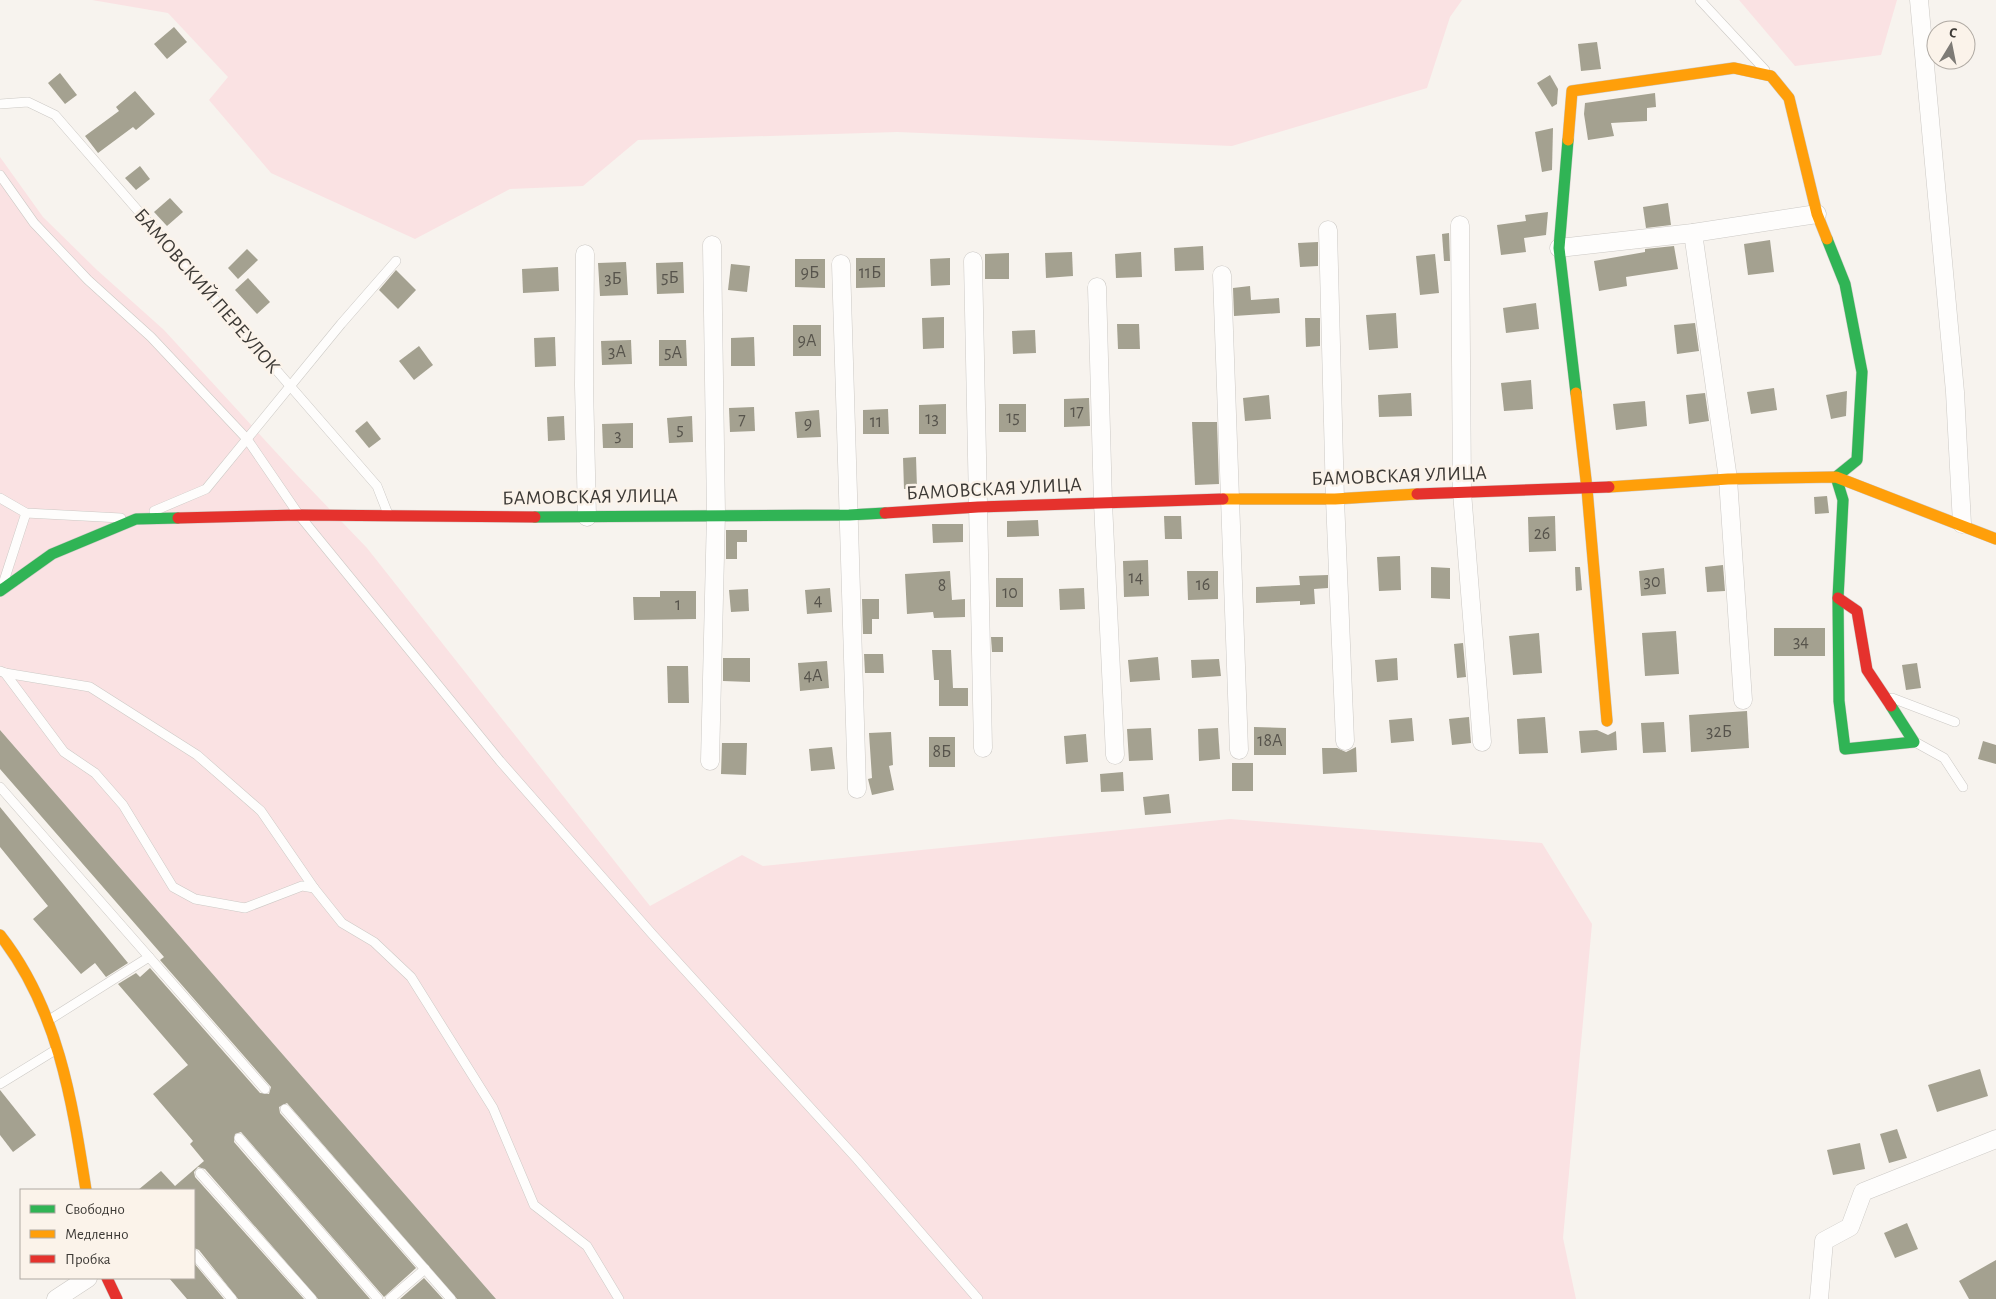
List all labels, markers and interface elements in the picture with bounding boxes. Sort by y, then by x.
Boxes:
north arrow [1926,20,1976,70]
text: С [1948,26,1958,41]
street label: БАМОВСКИЙ ПЕРЕУЛОК [130,205,284,377]
house number: 9Б [801,264,819,282]
house number: 11Б [859,264,881,282]
house number: 5Б [661,269,679,287]
house number: 3Б [604,270,622,288]
house number: 9А [797,332,817,350]
house number: 3А [608,343,626,361]
house number: 5А [664,344,682,362]
house number: 17 [1070,403,1084,421]
house number: 15 [1006,409,1020,427]
house number: 13 [925,410,939,428]
house number: 7 [738,411,746,429]
house number: 11 [870,413,882,431]
house number: 9 [804,415,812,433]
house number: 5 [676,421,684,439]
house number: 3 [614,427,622,445]
street label: БАМОВСКАЯ УЛИЦА [1311,463,1487,489]
street label: БАМОВСКАЯ УЛИЦА [906,474,1082,504]
street label: БАМОВСКАЯ УЛИЦА [502,485,678,509]
house number: 26 [1534,525,1550,543]
house number: 14 [1129,569,1144,587]
house number: 30 [1644,573,1660,591]
house number: 16 [1196,576,1210,594]
house number: 8 [938,577,946,595]
house number: 10 [1002,584,1018,602]
house number: 4 [814,592,823,610]
house number: 1 [675,596,681,614]
house number: 34 [1793,633,1809,651]
house number: 4А [803,667,823,685]
house number: 32Б [1706,723,1732,741]
house number: 18А [1257,732,1283,750]
house number: 8Б [933,743,951,761]
legend [20,1189,195,1279]
text: Свободно [65,1202,125,1217]
text: Медленно [65,1227,129,1242]
text: Пробка [65,1252,111,1267]

